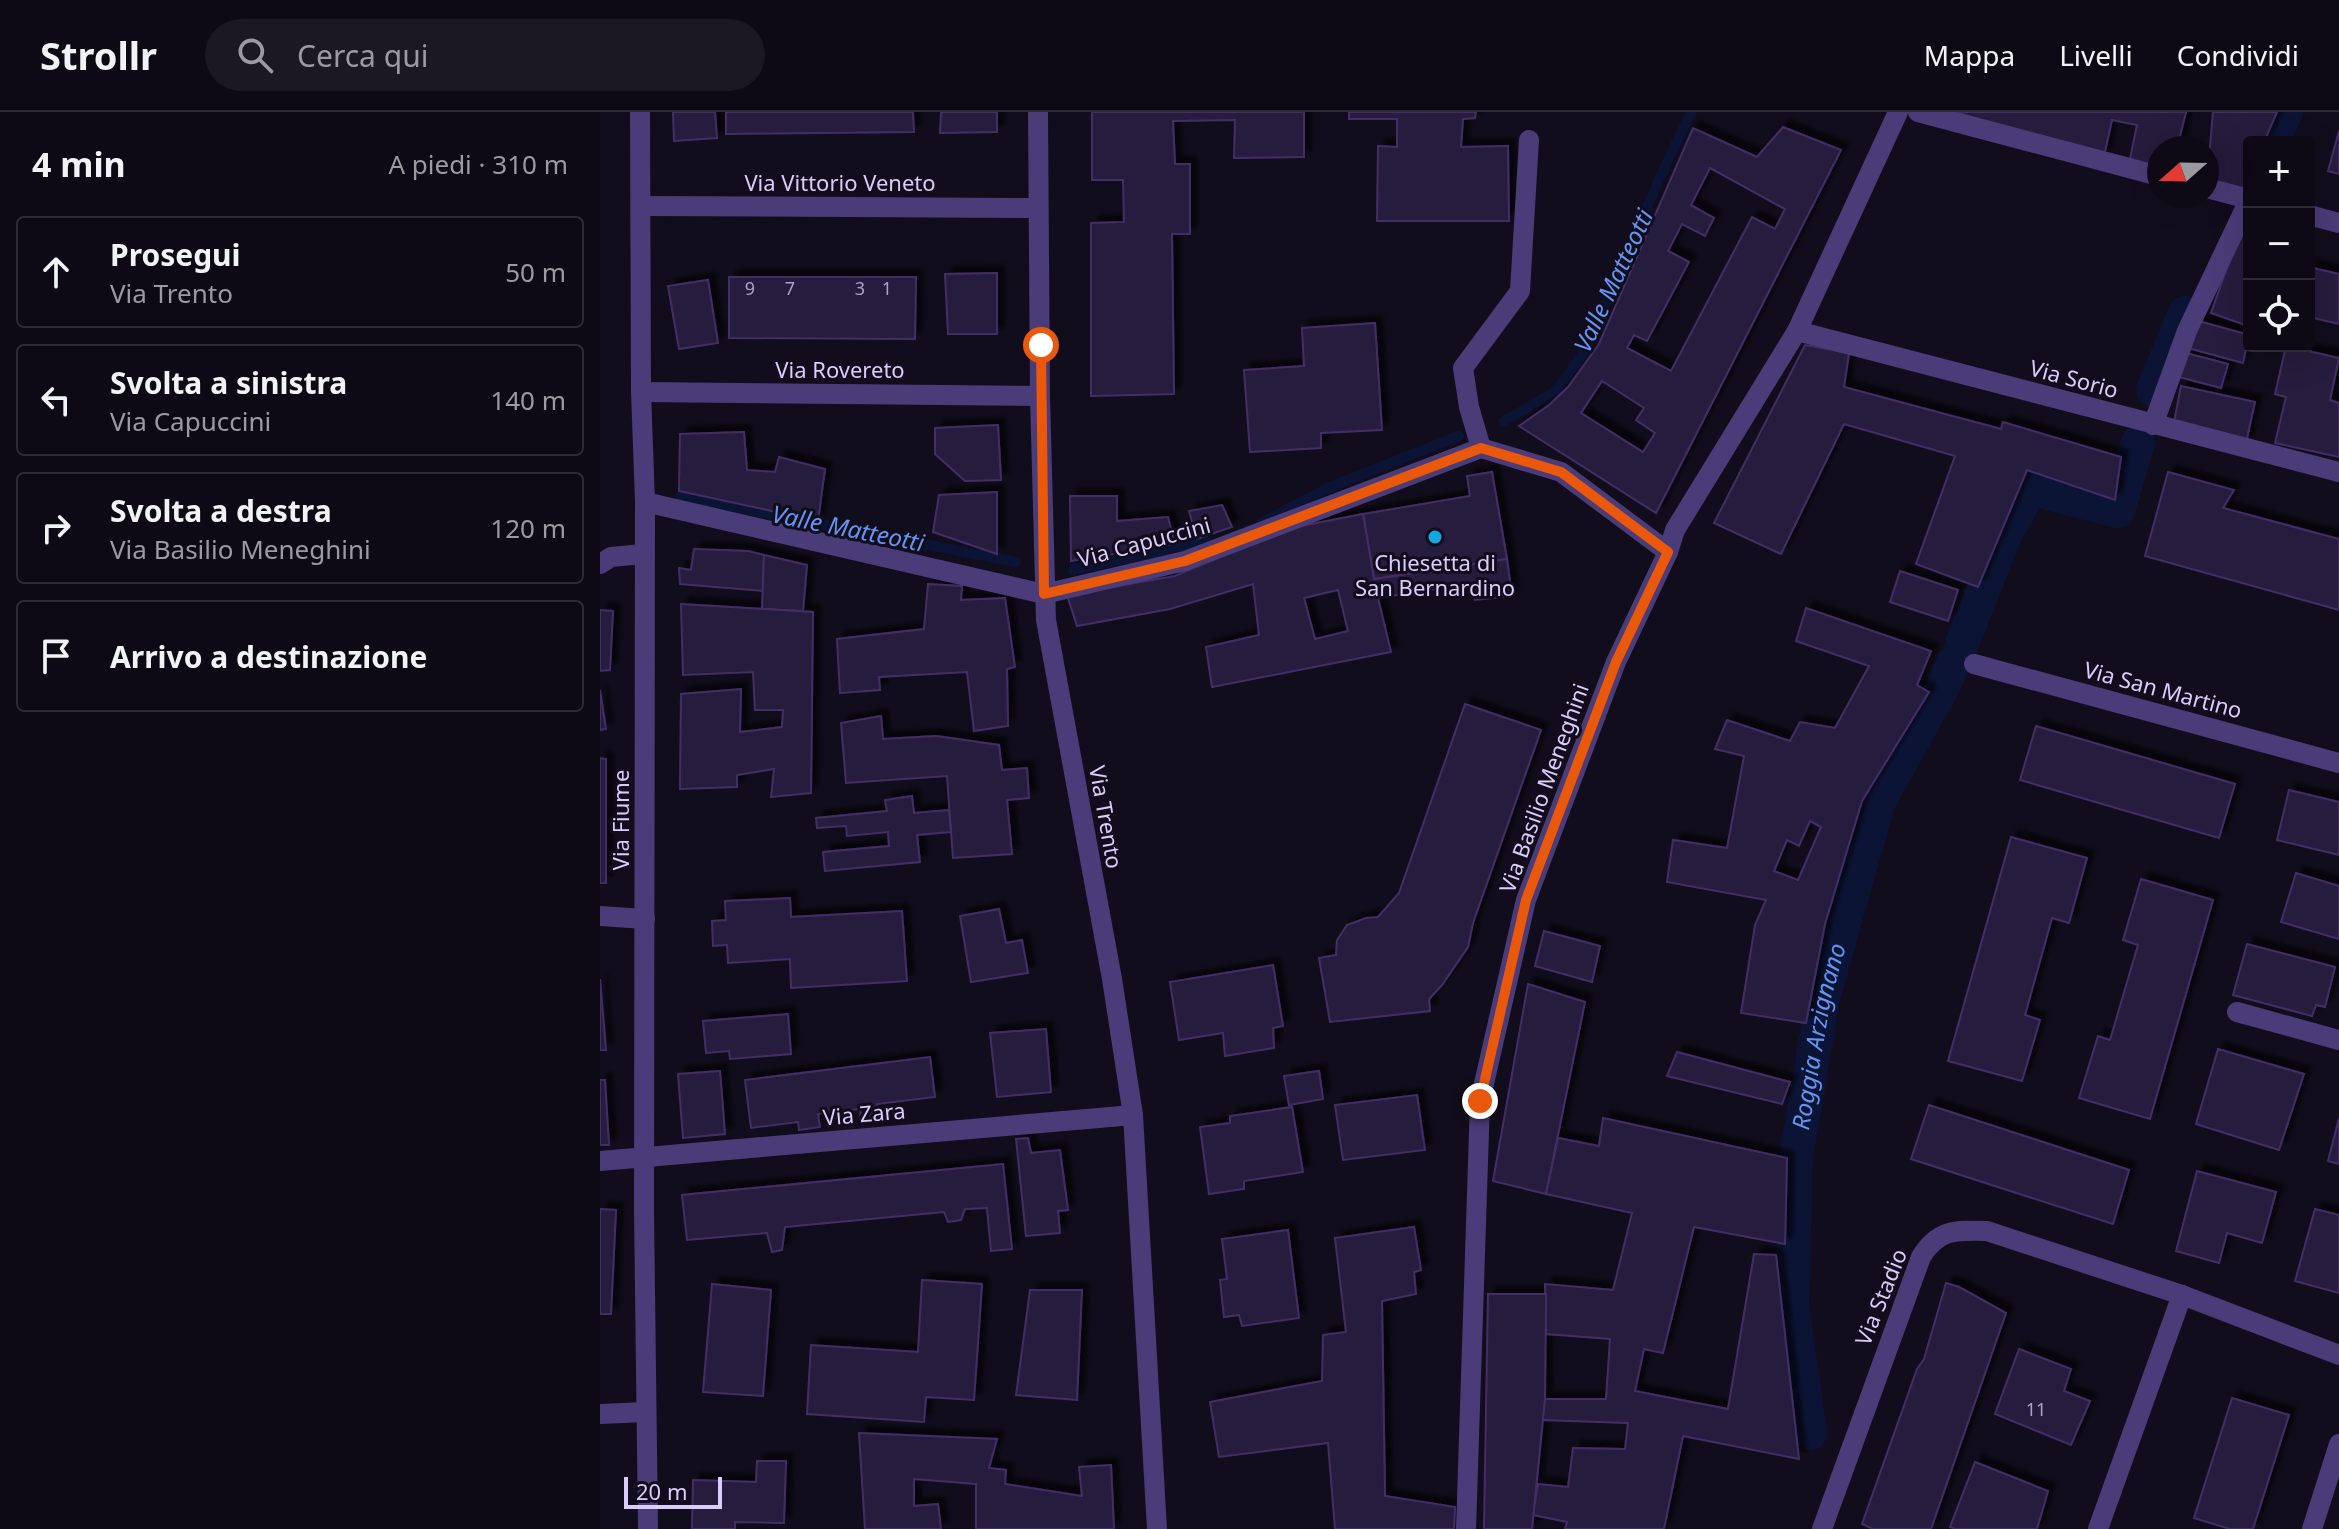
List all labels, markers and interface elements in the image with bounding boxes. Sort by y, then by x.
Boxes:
search box [205,19,765,91]
text: Strollr [40,29,157,81]
icon: search [233,33,277,77]
text: Cerca qui [297,35,428,76]
text: Mappa [1924,36,2015,74]
text: Livelli [2059,36,2133,74]
text: Condividi [2177,36,2299,74]
north arrow [2147,136,2219,208]
map controls [2243,136,2315,352]
button: + [2243,136,2315,208]
text: 4 min [32,141,126,187]
text: A piedi · 310 m [388,146,568,182]
street label: Via Vittorio Veneto [744,167,936,197]
water label: Valle Matteotti [1565,203,1661,357]
button: − [2243,208,2315,280]
text: Prosegui [110,234,241,275]
icon: ahead [34,250,78,294]
text: 50 m [505,254,566,290]
text: Via Trento [110,275,233,311]
house number: 9 [745,276,755,300]
house number: 7 [785,276,795,300]
house number: 3 [855,276,865,300]
house number: 1 [882,276,892,300]
button: locate [2243,280,2315,352]
route start [1023,327,1059,363]
street label: Via Sorio [2027,352,2122,404]
street label: Via Rovereto [775,354,905,384]
text: Svolta a sinistra [110,362,347,403]
icon: left [34,378,78,422]
text: 140 m [490,382,566,418]
text: Via Capuccini [110,403,271,439]
text: Svolta a destra [110,490,332,531]
water label: Valle Matteotti [769,497,928,559]
icon: right [34,506,78,550]
street label: Via Capuccini [1074,509,1213,573]
text: 120 m [490,510,566,546]
marker: Chiesetta di San Bernardino [1426,528,1444,546]
text: Via Basilio Meneghini [110,531,371,567]
place label: Chiesetta di San Bernardino [1355,547,1515,602]
icon: arrive [34,634,78,678]
text: Arrivo a destinazione [110,636,427,677]
street label: Via San Martino [2081,654,2246,725]
street label: Via Basilio Meneghini [1491,679,1595,896]
street label: Via Trento [1083,763,1131,871]
street label: Via Fiume [605,770,635,870]
water label: Roggia Arzignano [1783,939,1853,1132]
route end [1462,1083,1498,1119]
street label: Via Zara [821,1094,906,1132]
street label: Via Stadio [1847,1244,1913,1349]
house number: 11 [2026,1397,2046,1421]
scale bar [624,1473,722,1509]
text: 20 m [636,1476,687,1506]

